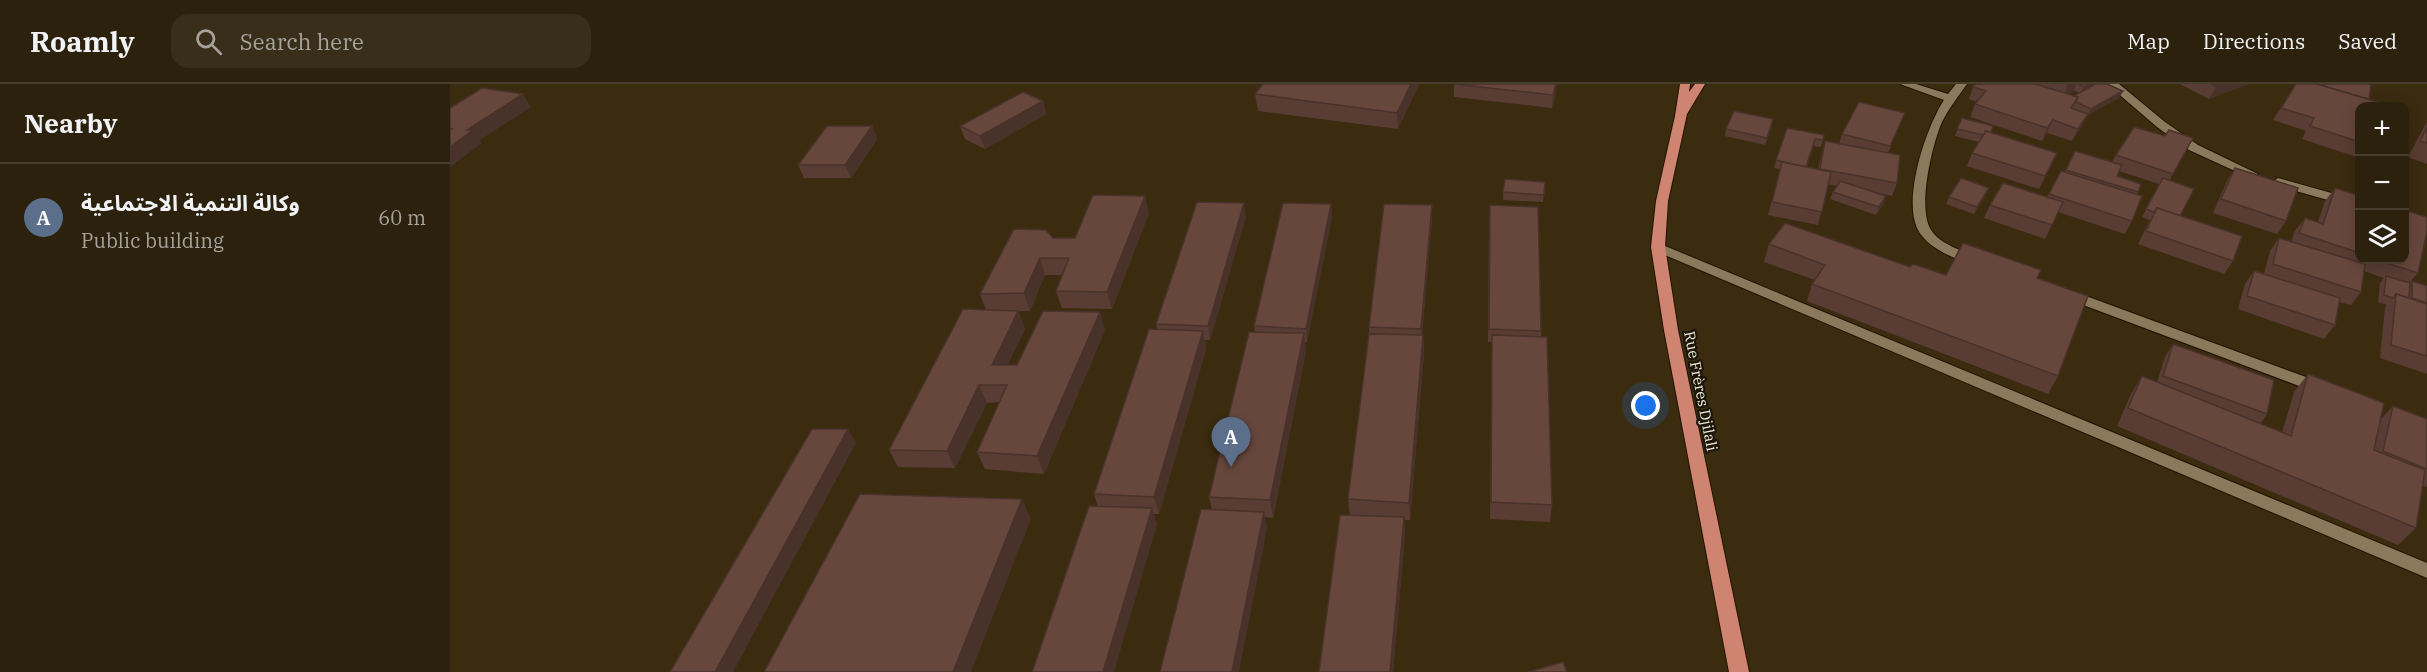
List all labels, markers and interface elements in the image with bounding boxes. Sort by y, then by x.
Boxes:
search box [171,14,591,68]
text: Roamly [30,23,135,60]
icon: search [192,25,225,58]
text: Search here [240,27,364,56]
text: Map [2127,27,2170,55]
text: Directions [2203,27,2305,55]
text: Saved [2338,27,2397,55]
map controls [2355,102,2409,264]
button: + [2355,102,2409,156]
text: Nearby [24,106,118,140]
button: − [2355,156,2409,210]
text: وكالة التنمية الاجتماعية [81,188,300,217]
text: A [37,204,50,231]
text: 60 m [378,204,426,231]
button: layers [2355,210,2409,264]
text: Public building [81,227,224,254]
street label: Rue Frères Djilali [1680,329,1722,453]
your location [1631,391,1660,420]
pin: A [1212,418,1250,467]

